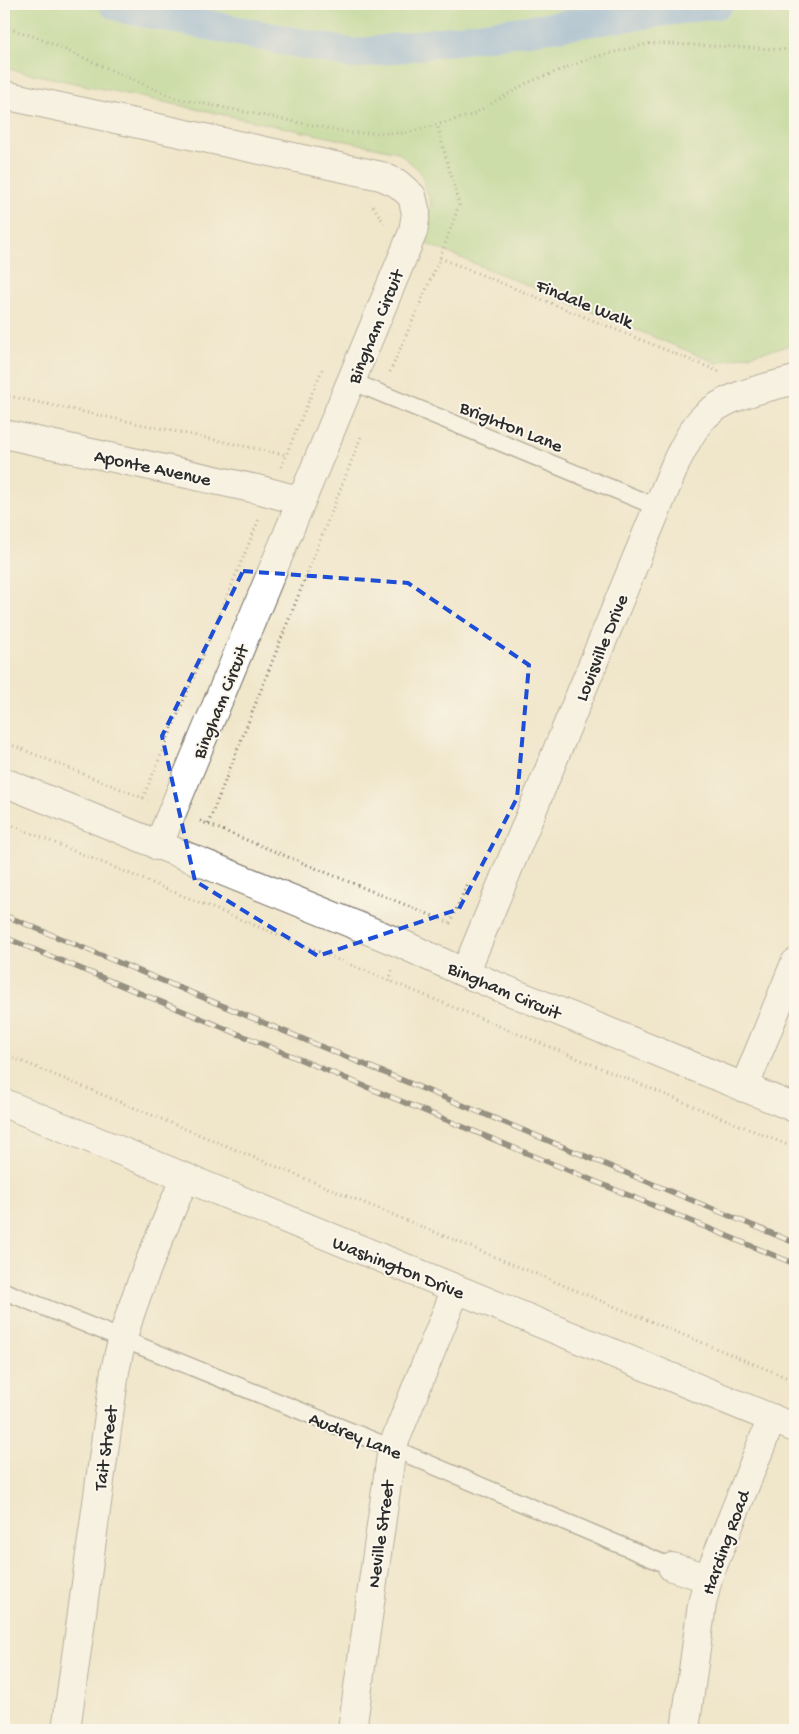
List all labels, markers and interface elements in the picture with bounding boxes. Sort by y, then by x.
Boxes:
street label: Bingham Circuit [344,265,411,389]
street label: Findale Walk [531,275,637,336]
street label: Brighton Lane [455,397,566,459]
street label: Aponte Avenue [92,446,213,493]
street label: Louisville Drive [571,591,635,705]
street label: Bingham Circuit [189,640,256,764]
street label: Bingham Circuit [443,958,566,1027]
street label: Washington Drive [328,1232,467,1306]
street label: Tait Street [90,1403,125,1493]
street label: Audrey Lane [305,1408,405,1466]
street label: Neville Street [364,1477,402,1590]
street label: Harding Road [698,1486,757,1598]

